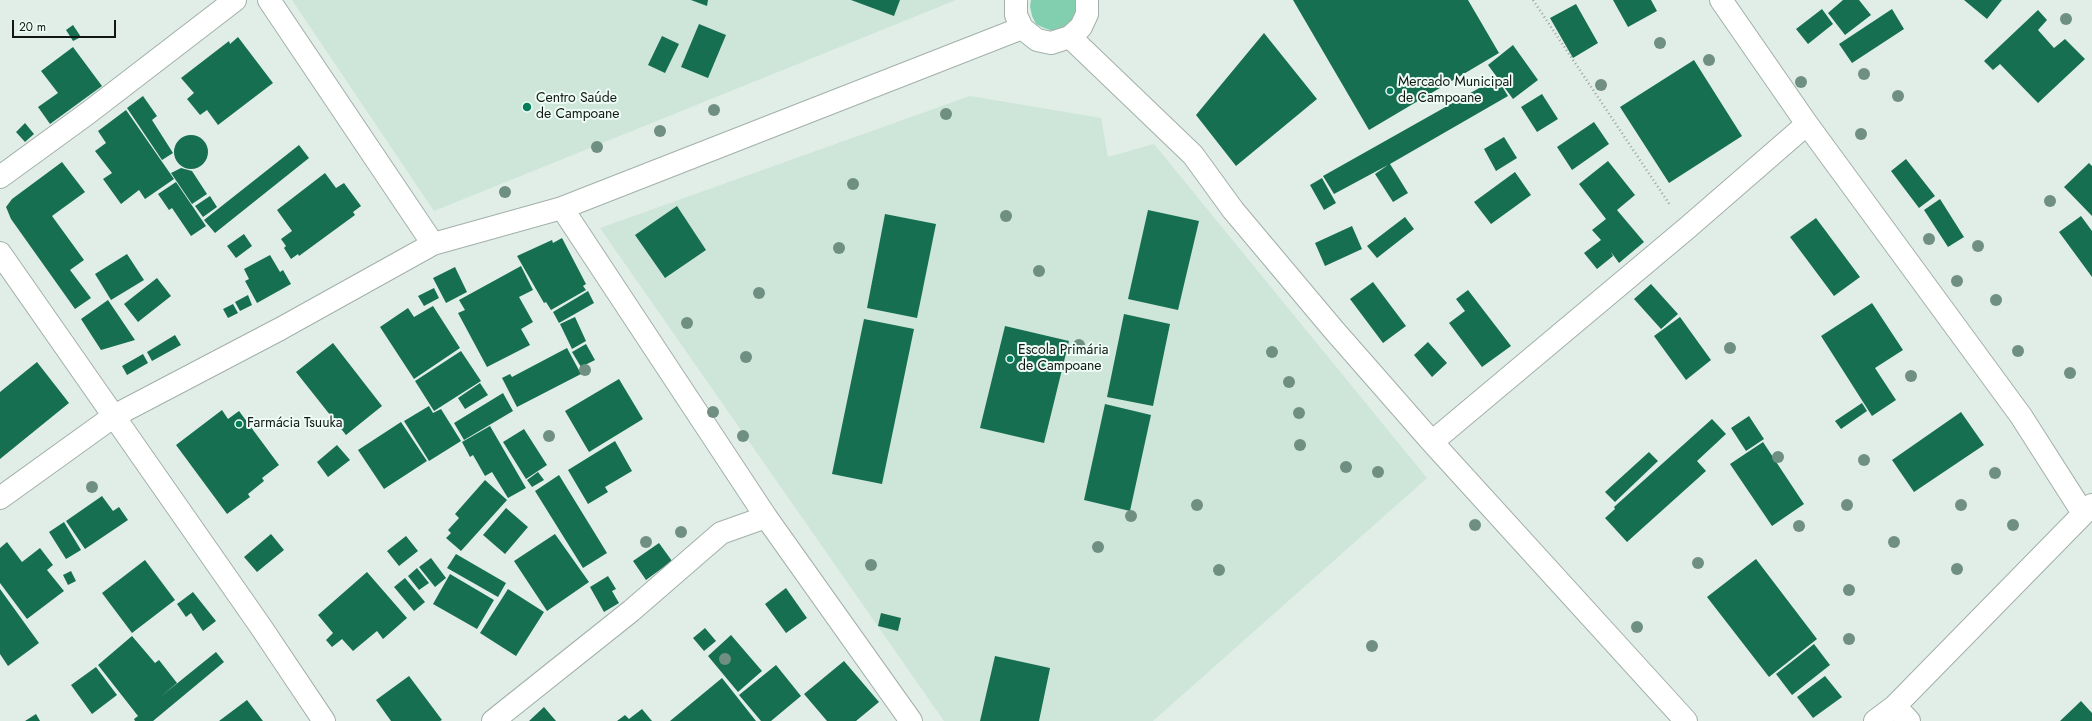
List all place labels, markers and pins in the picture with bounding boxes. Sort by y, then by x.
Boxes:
place label: Mercado Municipal de Campoane [1398,75,1512,108]
marker: Mercado Municipal de Campoane [1385,86,1395,96]
place label: Centro Saúde de Campoane [536,91,620,124]
marker: Centro Saúde de Campoane [521,101,533,113]
place label: Escola Primária de Campoane [1018,343,1109,376]
marker: Escola Primária de Campoane [1005,354,1015,364]
place label: Farmácia Tsuuka [247,416,342,432]
marker: Farmácia Tsuuka [234,419,244,429]

